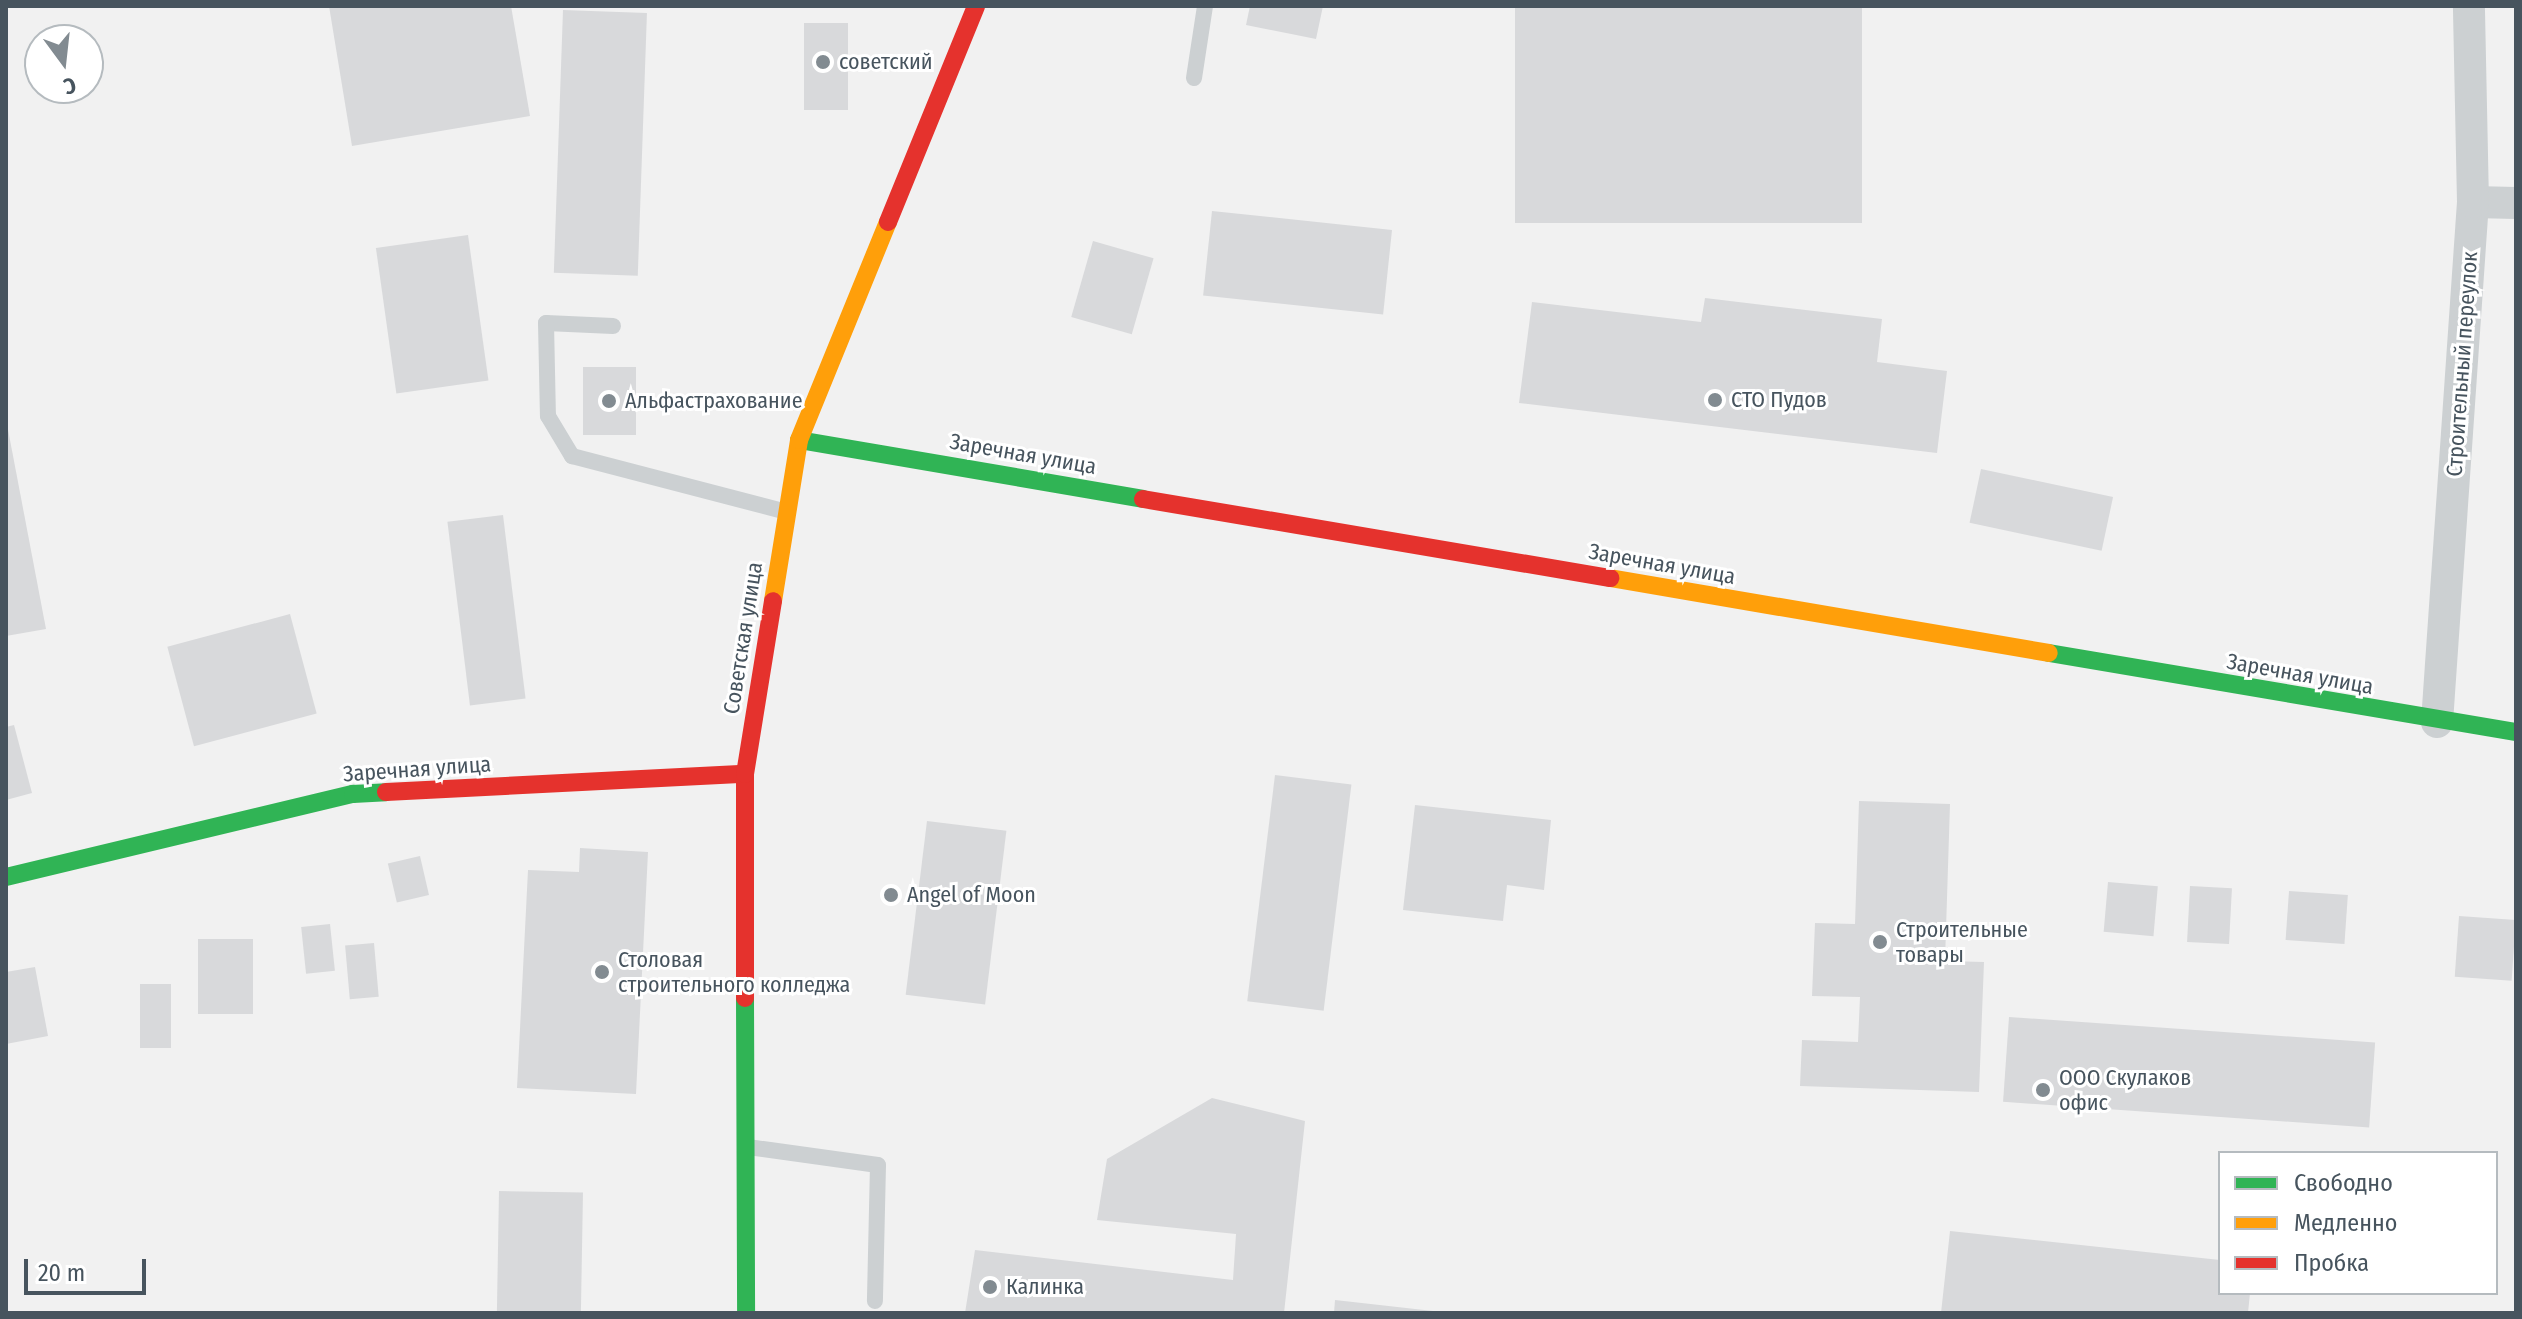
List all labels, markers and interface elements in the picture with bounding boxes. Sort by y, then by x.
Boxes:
north arrow [24,24,104,104]
place label: советский [839,49,933,75]
marker: советский [814,53,832,71]
text: С [61,71,79,100]
street label: Строительный переулок [2441,250,2483,478]
place label: СТО Пудов [1731,387,1827,413]
place label: Альфастрахование [625,388,802,414]
marker: СТО Пудов [1706,391,1724,409]
marker: Альфастрахование [600,392,618,410]
street label: Заречная улица [948,428,1098,480]
street label: Заречная улица [1587,538,1737,590]
street label: Советская улица [718,560,768,716]
street label: Заречная улица [2225,648,2375,700]
street label: Заречная улица [342,751,492,787]
place label: Angel of Moon [907,882,1036,908]
marker: Angel of Moon [882,886,900,904]
place label: Строительные товары [1896,916,2028,968]
marker: Строительные товары [1871,933,1889,951]
place label: Столовая строительного колледжа [618,946,850,998]
marker: Столовая строительного колледжа [593,963,611,981]
place label: ООО Скулаков офис [2059,1064,2191,1116]
marker: ООО Скулаков офис [2034,1081,2052,1099]
legend [2218,1151,2498,1295]
text: Свободно [2294,1169,2393,1197]
text: Медленно [2294,1209,2397,1237]
scale bar [28,1243,150,1293]
text: Пробка [2294,1249,2369,1277]
text: 20 m [38,1259,85,1287]
place label: Калинка [1006,1274,1084,1300]
marker: Калинка [981,1278,999,1296]

